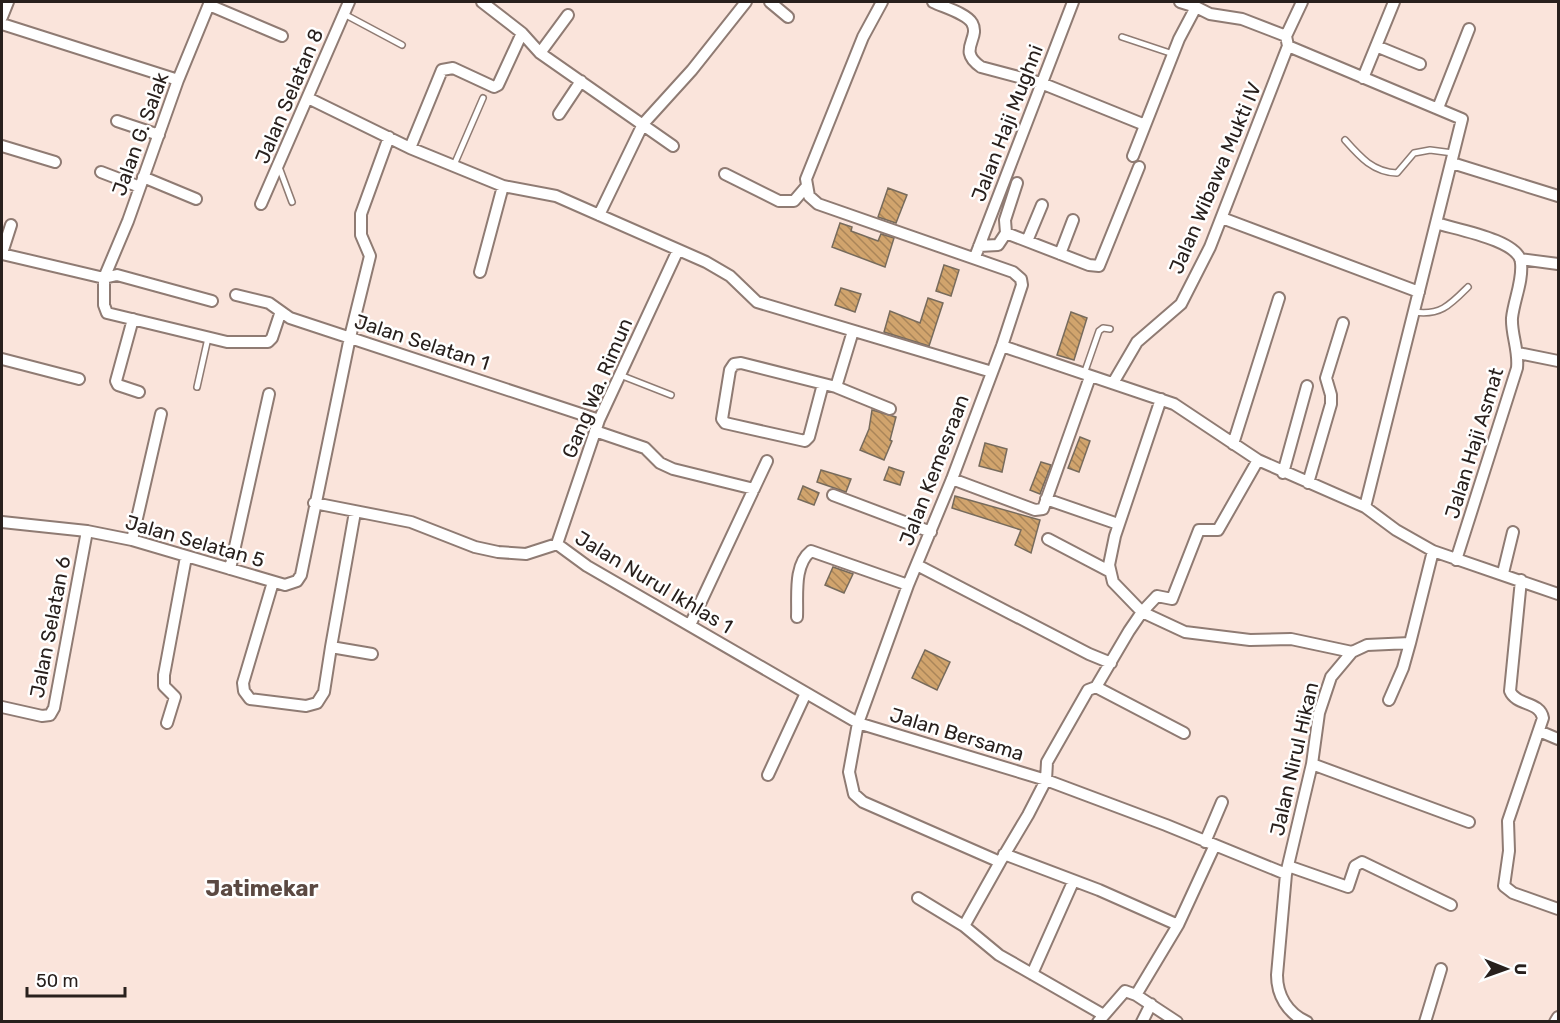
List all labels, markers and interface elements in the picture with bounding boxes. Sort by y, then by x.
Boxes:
street label: Jalan Selatan 8 [250,25,328,167]
street label: Jalan Haji Mughni [966,41,1048,205]
street label: Jalan G. Salak [107,68,174,199]
street label: Jalan Wibawa Mukti IV [1164,78,1266,278]
street label: Jalan Selatan 1 [352,309,492,375]
street label: Gang Wa. Rimun [557,314,637,462]
street label: Jalan Haji Asmat [1440,364,1508,521]
street label: Jalan Kemesraan [894,391,974,549]
street label: Jalan Selatan 5 [123,510,267,572]
street label: Jalan Nurul Ikhlas 1 [571,526,737,638]
street label: Jalan Selatan 6 [24,554,76,700]
street label: Jalan Nirul Hikan [1265,680,1323,838]
street label: Jalan Bersama [887,702,1027,766]
district label: Jatimekar [206,875,319,902]
north arrow [1476,939,1536,999]
scale bar [27,960,124,998]
text: U [1511,963,1530,975]
text: 50 m [36,970,79,992]

